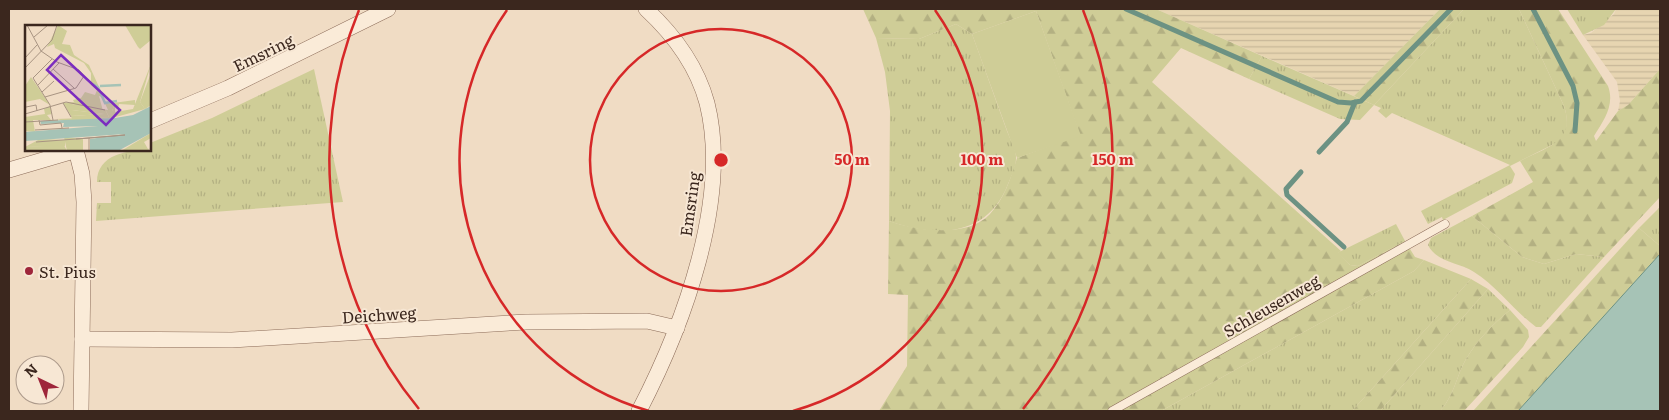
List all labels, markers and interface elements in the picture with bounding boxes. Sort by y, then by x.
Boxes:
inset map [25,25,151,151]
street label: Emsring [228,27,298,77]
text: 50 m [834,147,870,170]
text: 100 m [961,147,1003,170]
text: 150 m [1092,147,1134,170]
centre of rings [712,151,730,169]
street label: Emsring [673,170,705,238]
place label: St. Pius [39,259,96,283]
marker: St. Pius [23,265,35,277]
street label: Schleusenweg [1218,268,1324,342]
street label: Deichweg [341,299,417,329]
north arrow [15,355,65,405]
text: N [19,358,42,381]

